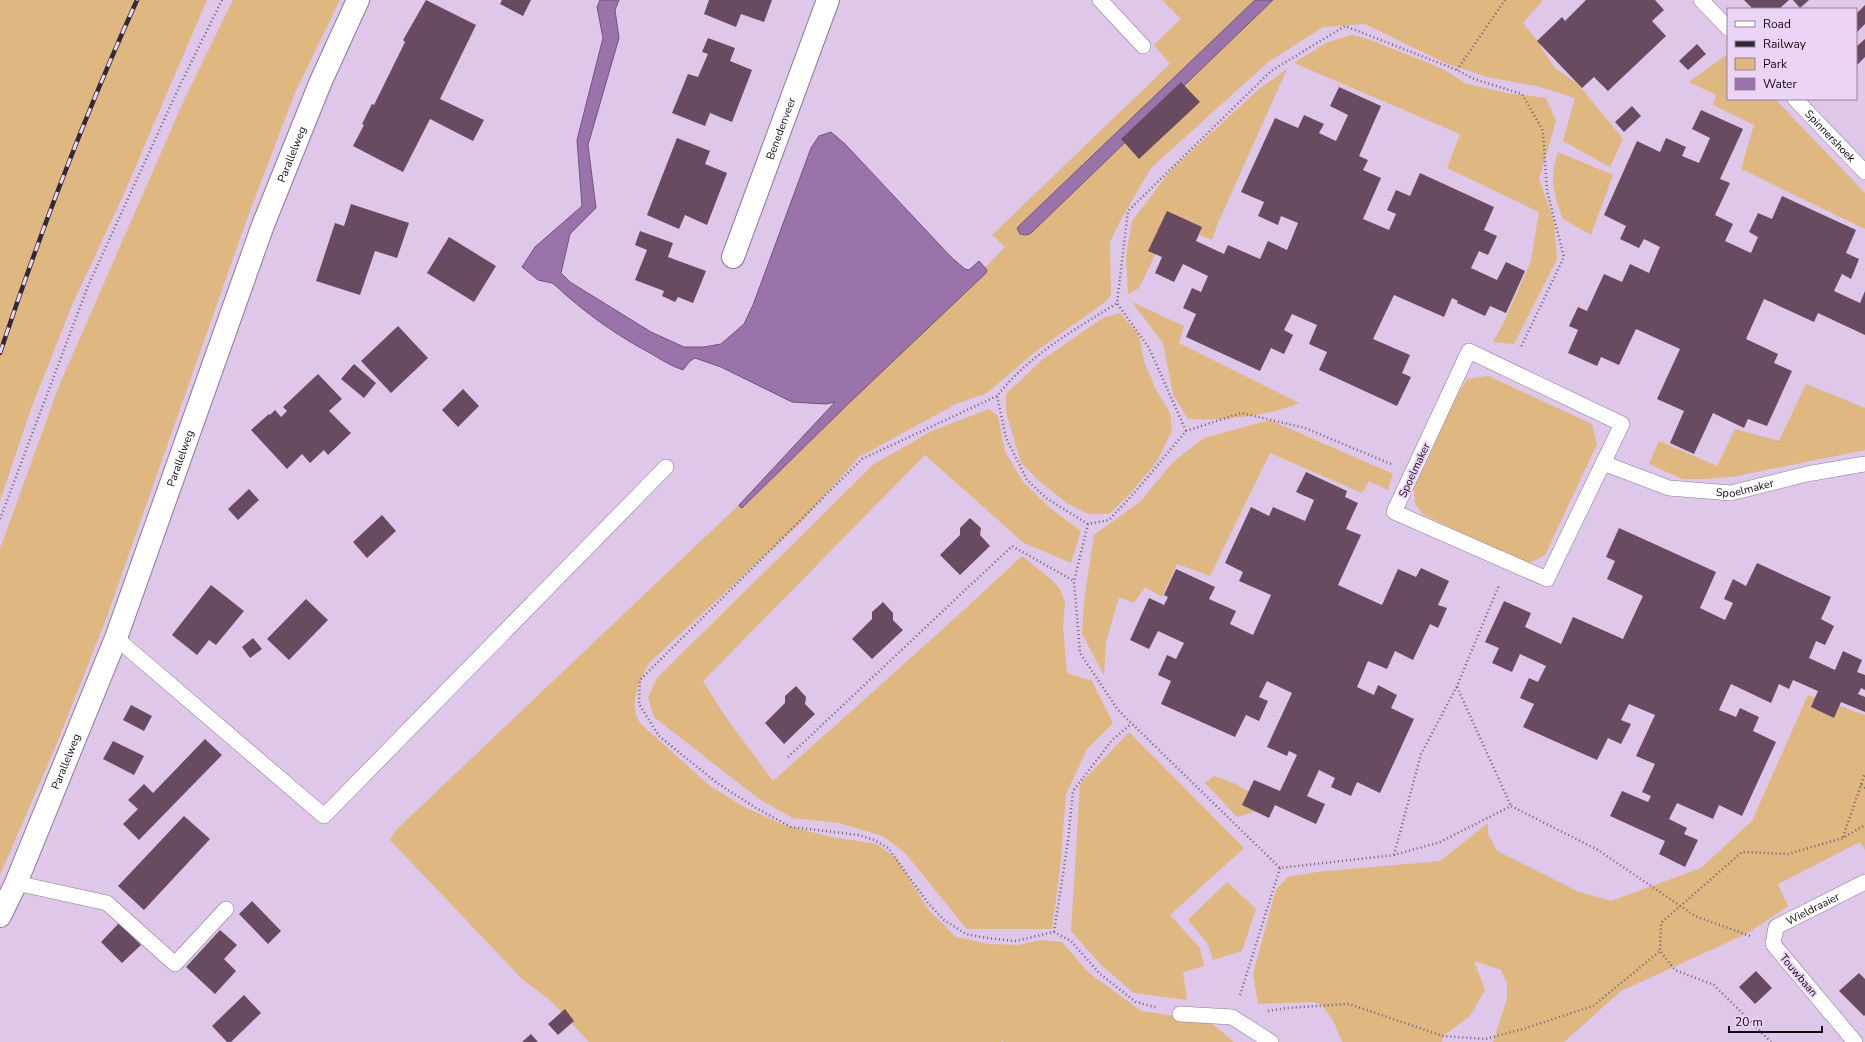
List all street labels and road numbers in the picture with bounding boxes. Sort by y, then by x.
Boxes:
street label: Benedenveer [763,95,799,162]
street label: Spinnershoek [1801,107,1859,166]
street label: Parallelweg [274,124,310,185]
street label: Parallelweg [163,428,197,489]
street label: Spoelmaker [1395,440,1434,500]
street label: Spoelmaker [1715,476,1775,501]
street label: Parallelweg [48,731,84,792]
street label: Wieldraaier [1783,889,1842,929]
street label: Touwbaan [1776,951,1821,1000]

